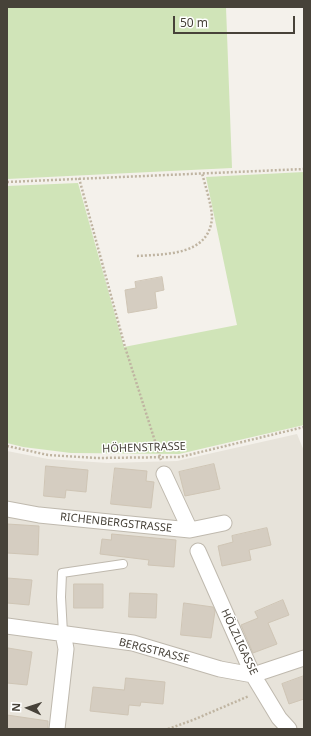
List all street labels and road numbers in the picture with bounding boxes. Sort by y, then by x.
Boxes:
street label: HÖHENSTRASSE [102,440,186,456]
street label: RICHENBERGSTRASSE [59,511,173,535]
street label: HÖLZLIGASSE [218,607,260,677]
street label: BERGSTRASSE [117,636,191,666]

